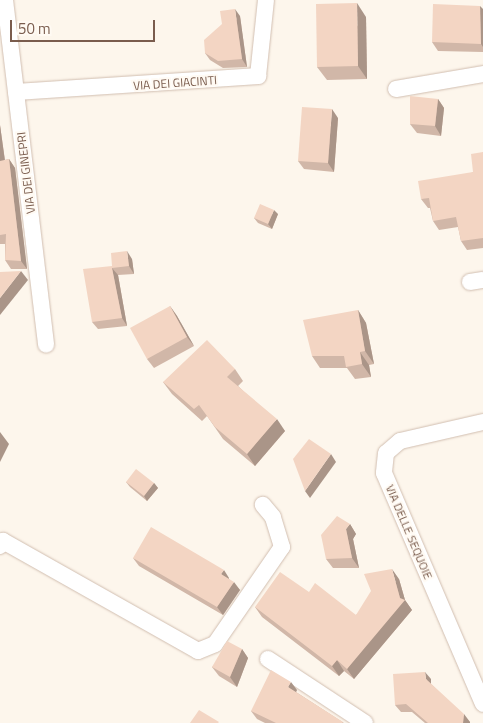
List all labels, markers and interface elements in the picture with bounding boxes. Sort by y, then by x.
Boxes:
scale bar [12,10,158,42]
text: 50 m [18,17,51,40]
street label: VIA DEI GIACINTI [133,73,217,93]
street label: VIA DEI GINEPRI [14,131,38,215]
street label: VIA DELLE SEQUOIE [383,483,435,581]

